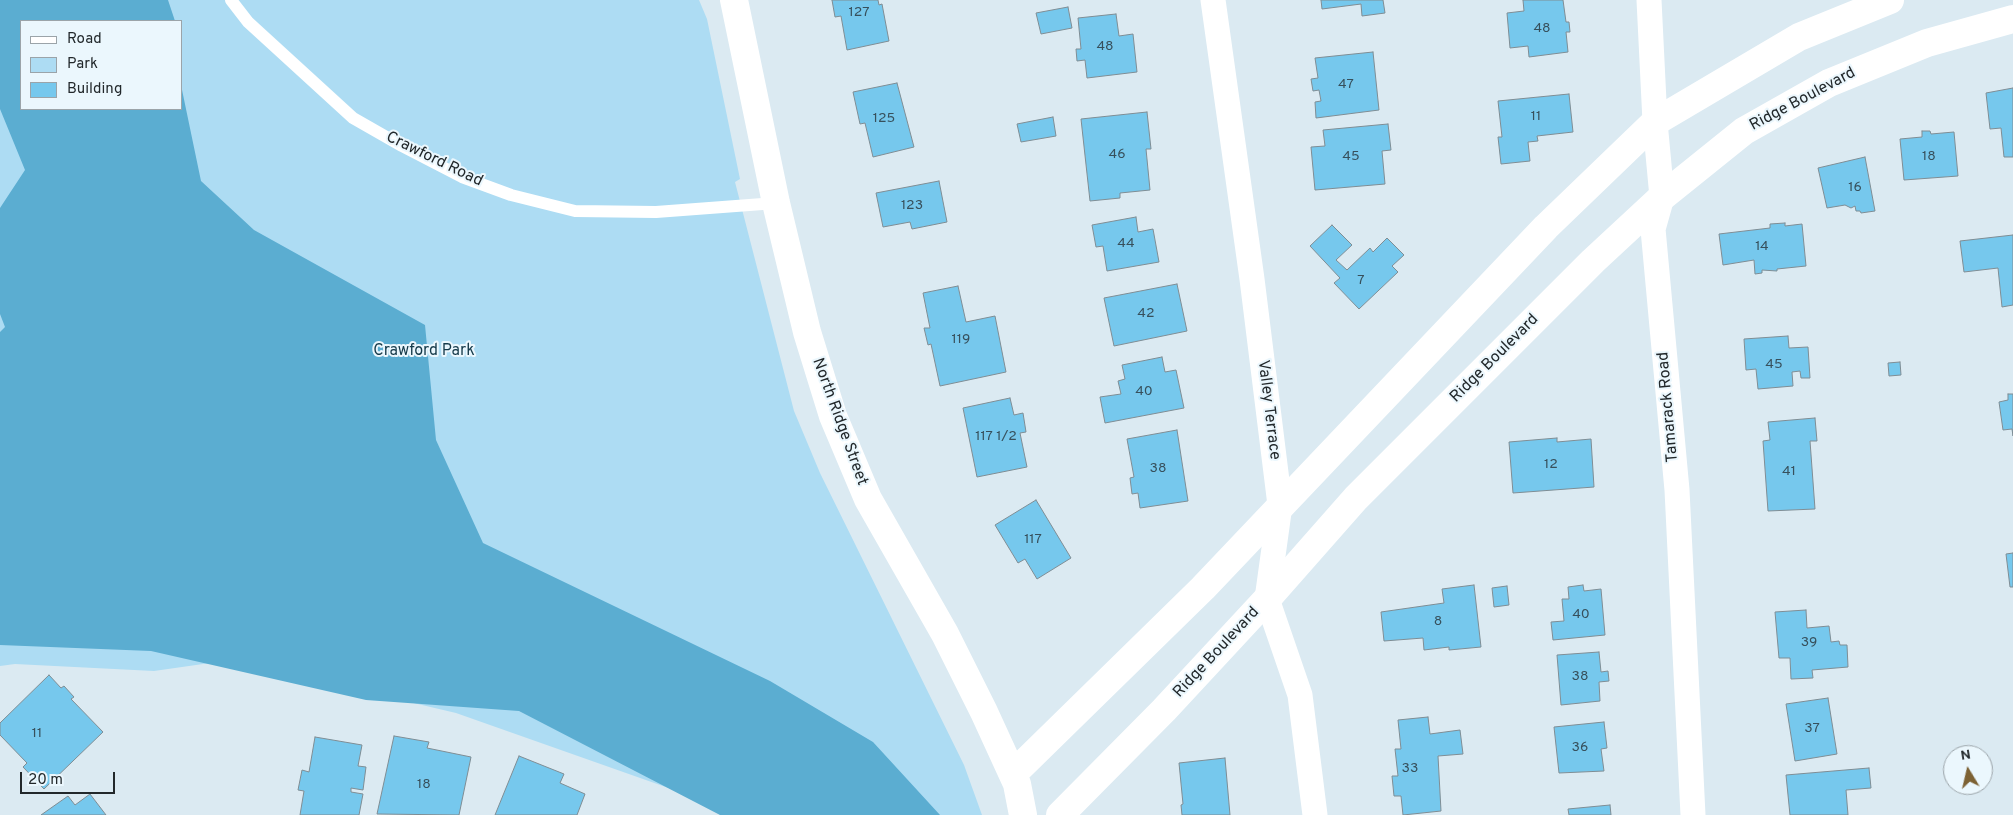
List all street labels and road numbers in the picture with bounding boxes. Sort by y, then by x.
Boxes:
street label: Ridge Boulevard [1747,64,1859,136]
street label: Crawford Road [382,128,486,192]
street label: Ridge Boulevard [1447,311,1543,407]
street label: Tamarack Road [1655,351,1683,463]
street label: North Ridge Street [807,356,871,488]
street label: Valley Terrace [1252,359,1284,461]
street label: Ridge Boulevard [1170,604,1264,702]

